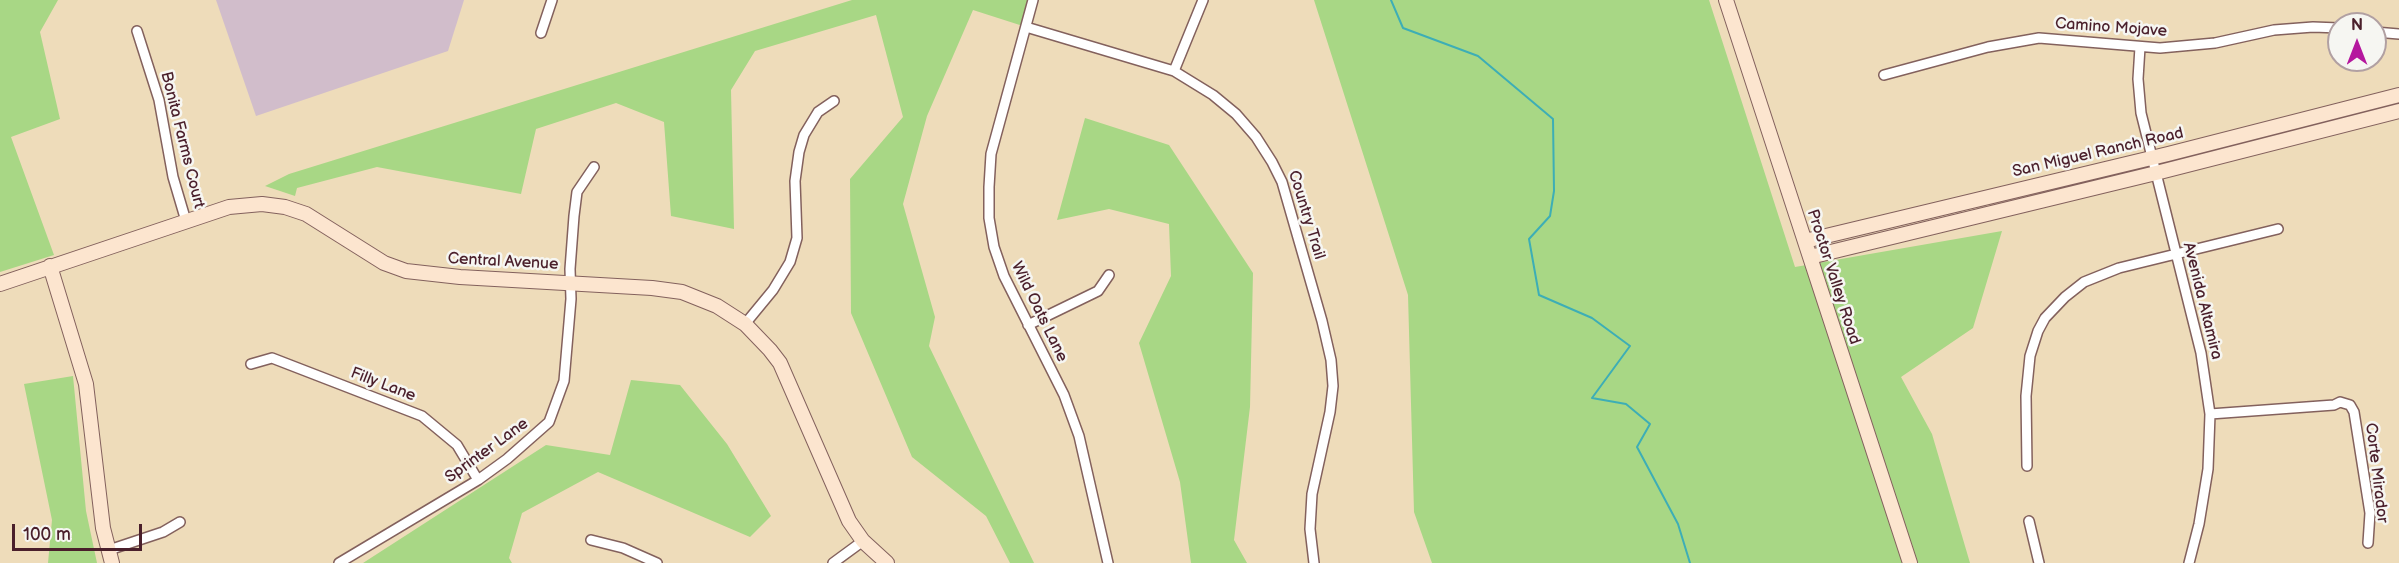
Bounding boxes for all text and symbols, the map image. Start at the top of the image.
north arrow [2327,12,2387,72]
street label: Camino Mojave [2054,15,2168,41]
text: N [2351,16,2363,35]
street label: Bonita Farms Court [156,70,208,210]
street label: San Miguel Ranch Road [2011,124,2185,182]
street label: Country Trail [1283,168,1329,262]
street label: Proctor Valley Road [1802,207,1864,347]
street label: Avenida Altamira [2178,240,2226,362]
street label: Central Avenue [447,250,559,274]
street label: Wild Oats Lane [1007,259,1071,365]
street label: Filly Lane [348,364,418,406]
street label: Sprinter Lane [442,414,532,488]
street label: Corte Mirador [2360,422,2392,524]
scale bar [15,512,146,550]
text: 100 m [23,524,71,545]

